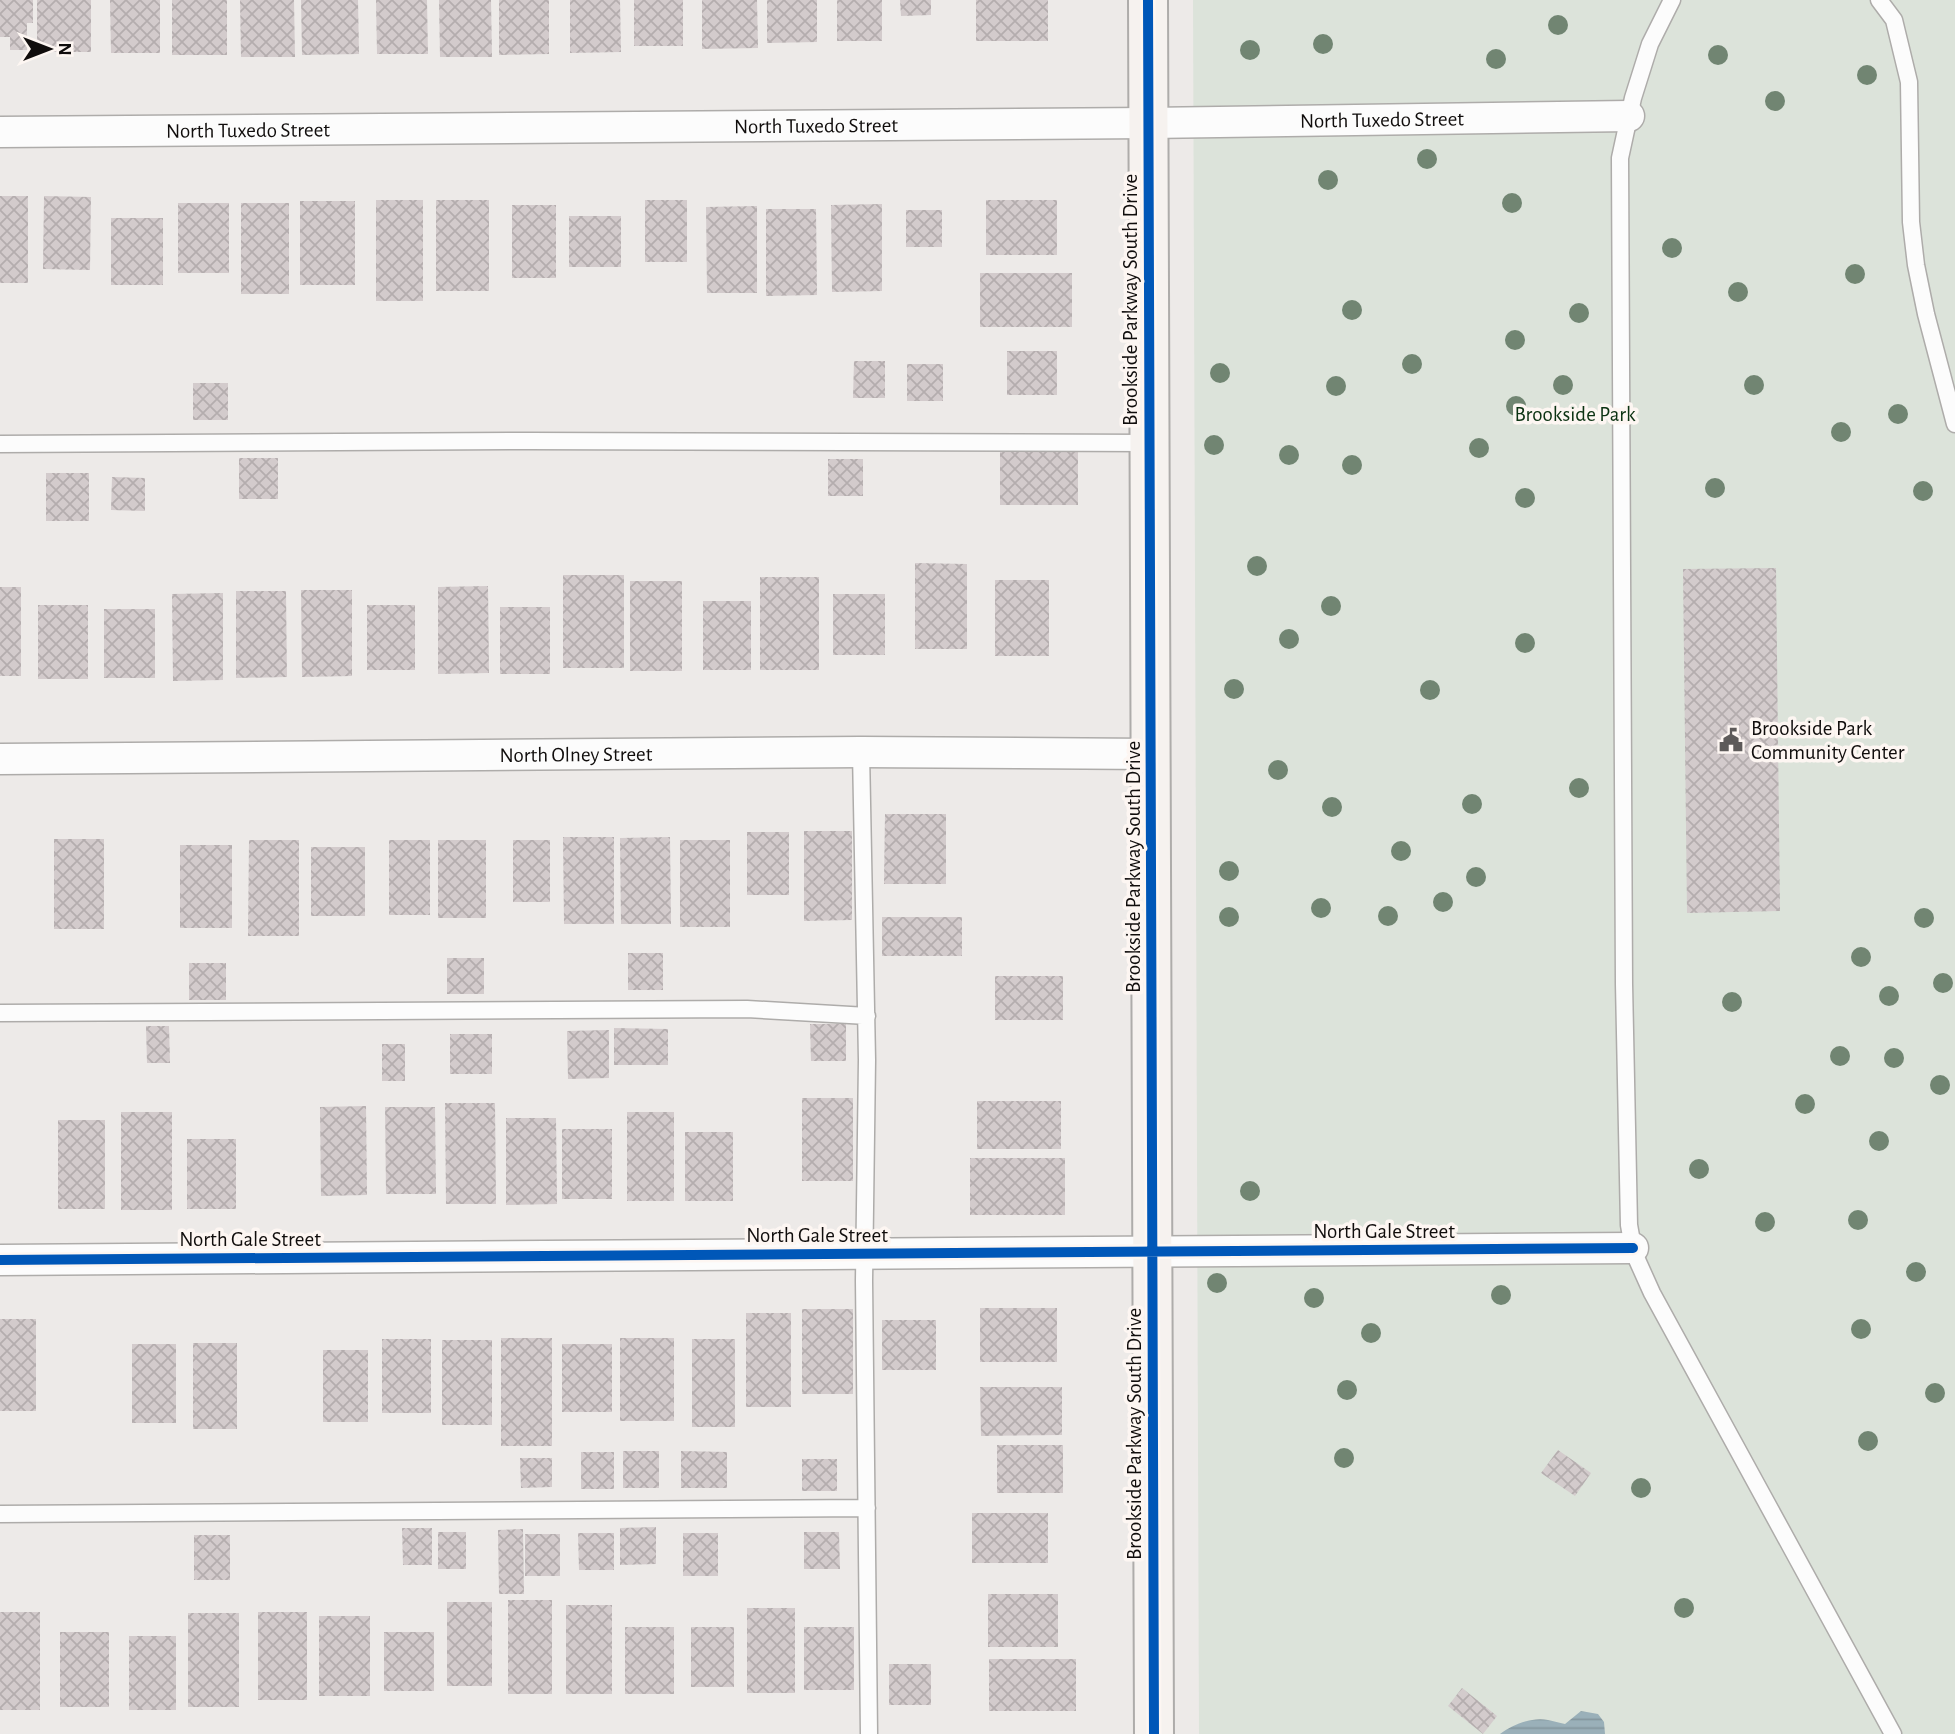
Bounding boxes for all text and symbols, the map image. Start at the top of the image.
north arrow [14,14,84,84]
text: N [55,42,74,56]
street label: North Tuxedo Street [1300,108,1464,132]
street label: North Tuxedo Street [734,115,898,137]
street label: North Tuxedo Street [166,119,330,142]
street label: Brookside Parkway South Drive [1120,174,1141,426]
park label: Brookside Park [1514,404,1636,425]
place label: Brookside Park Community Center [1751,718,1905,763]
public building icon: Brookside Park Community Center [1717,726,1745,754]
street label: Brookside Parkway South Drive [1123,741,1144,993]
street label: North Olney Street [499,744,653,766]
street label: North Gale Street [1313,1221,1455,1242]
street label: North Gale Street [746,1225,888,1246]
street label: North Gale Street [179,1229,321,1250]
street label: Brookside Parkway South Drive [1124,1308,1145,1560]

